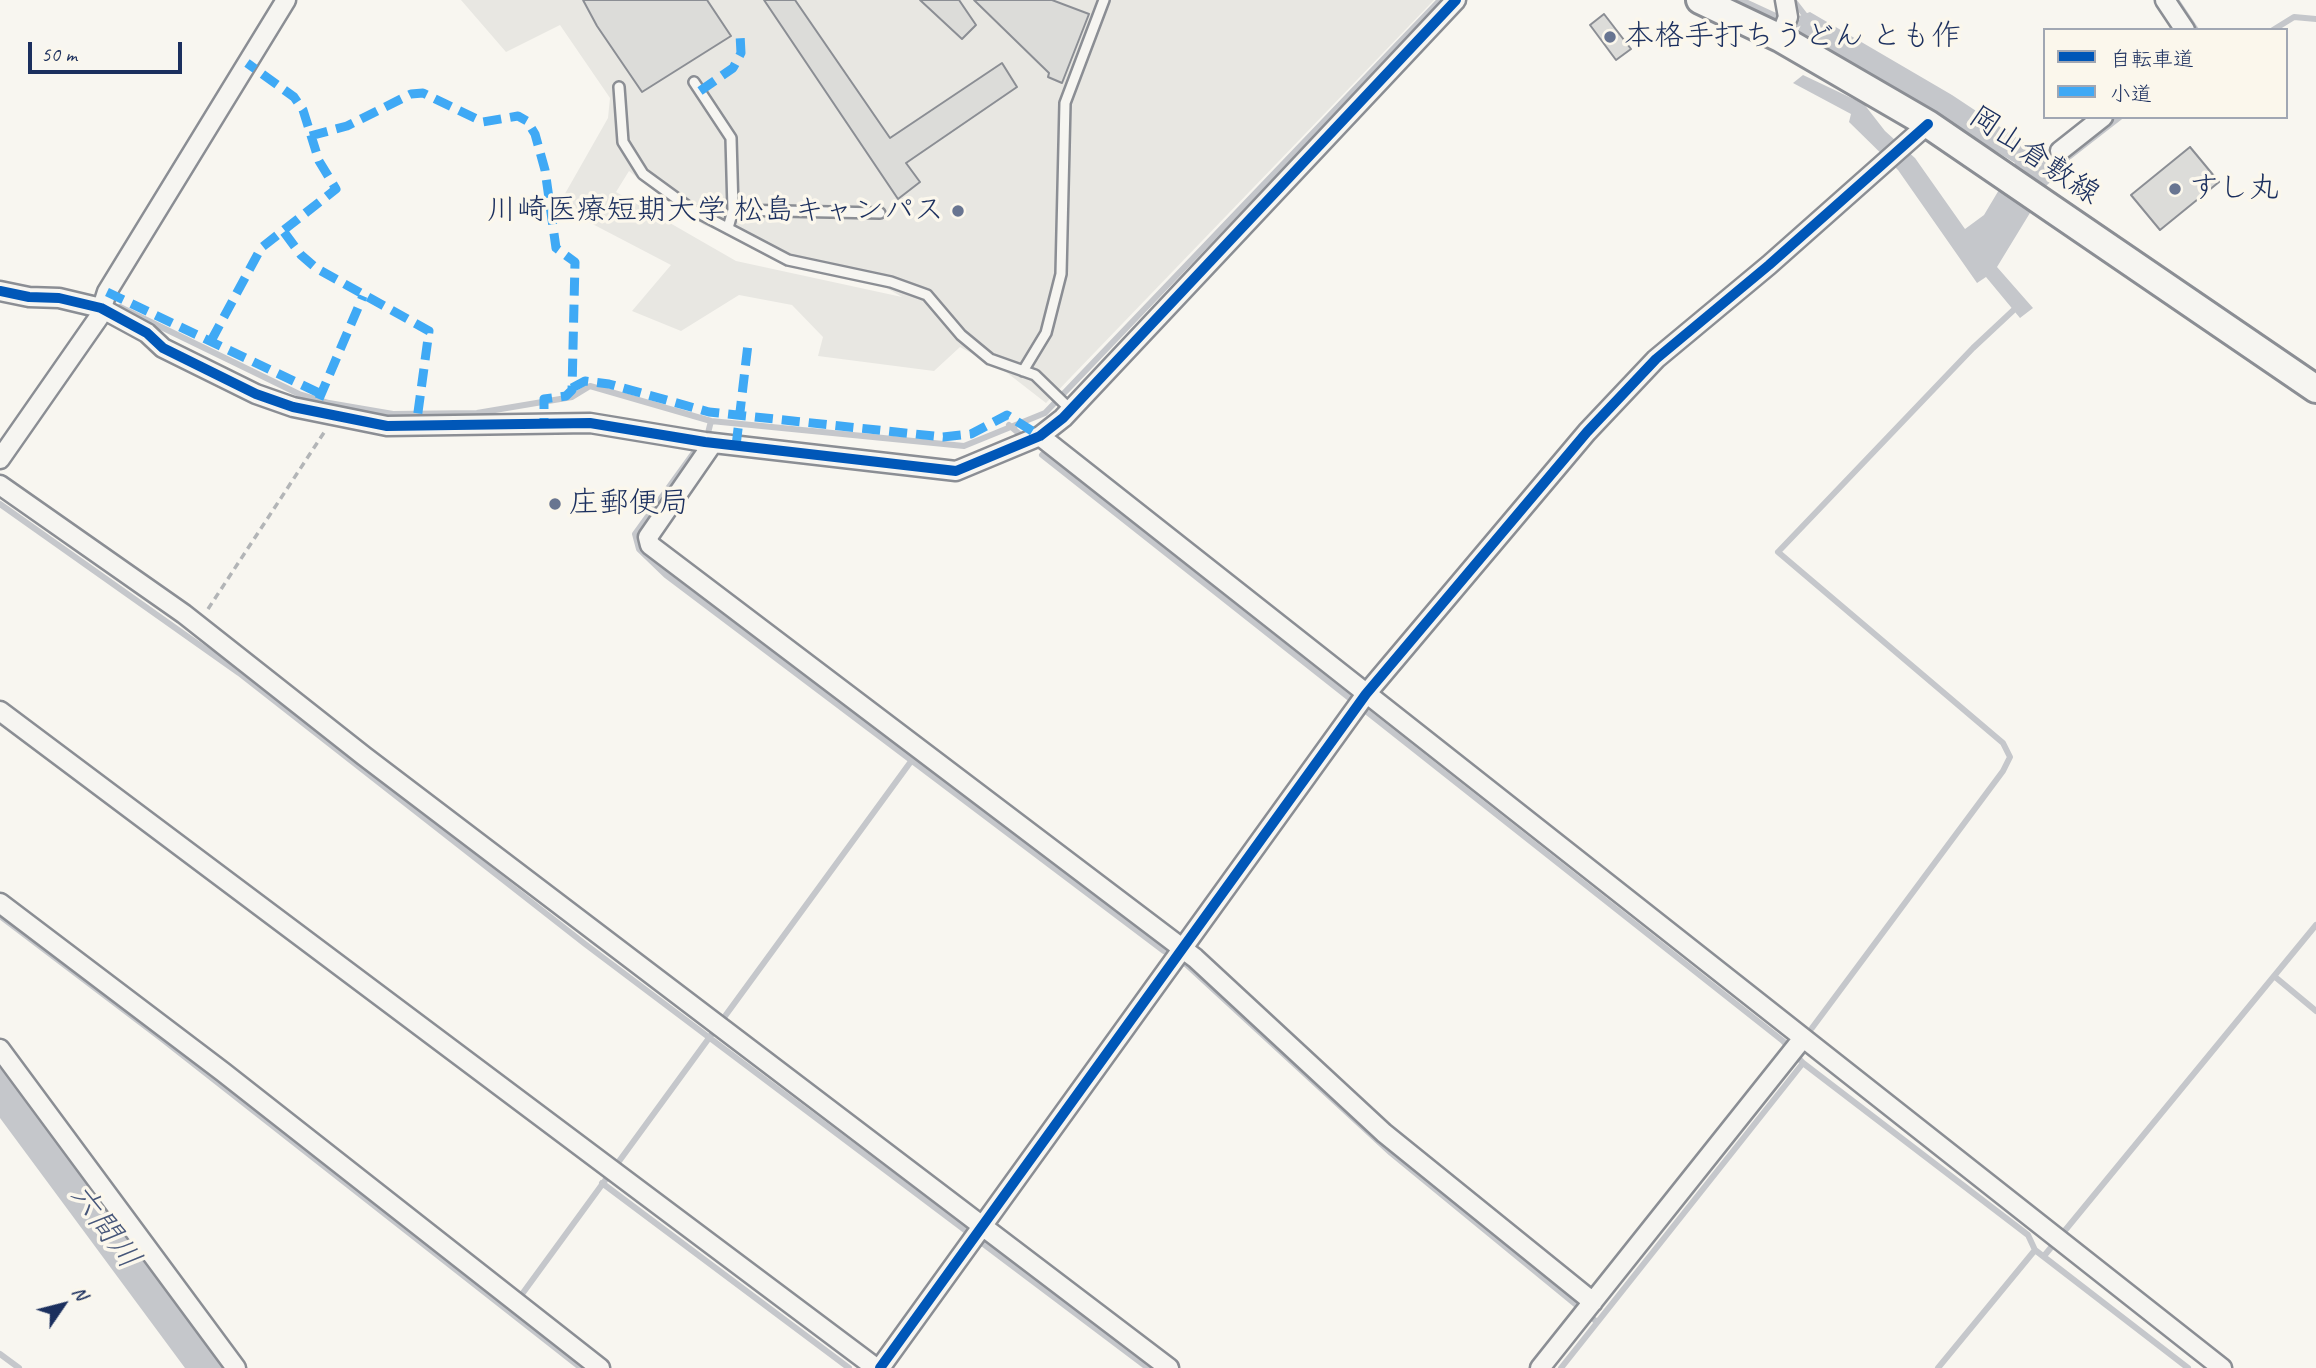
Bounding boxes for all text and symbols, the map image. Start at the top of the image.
place label: 本格手打ちうどん とも作 [1624,19,1961,55]
scale bar [32,28,186,72]
legend [2043,28,2288,119]
marker: 本格手打ちうどん とも作 [1602,29,1618,45]
text: 50 m [41,41,77,67]
text: 自転車道 [2110,46,2194,72]
text: 小道 [2110,81,2152,107]
street label: 岡山倉敷線 [1962,99,2106,213]
place label: すし丸 [2189,171,2279,207]
marker: すし丸 [2167,181,2183,197]
place label: 川崎医療短期大学 松島キャンパス [487,193,944,229]
marker: 川崎医療短期大学 松島キャンパス [950,203,966,219]
place label: 庄郵便局 [569,486,689,522]
marker: 庄郵便局 [547,496,563,512]
water label: 六間川 [60,1177,148,1277]
north arrow [28,1270,98,1340]
text: N [67,1281,93,1305]

